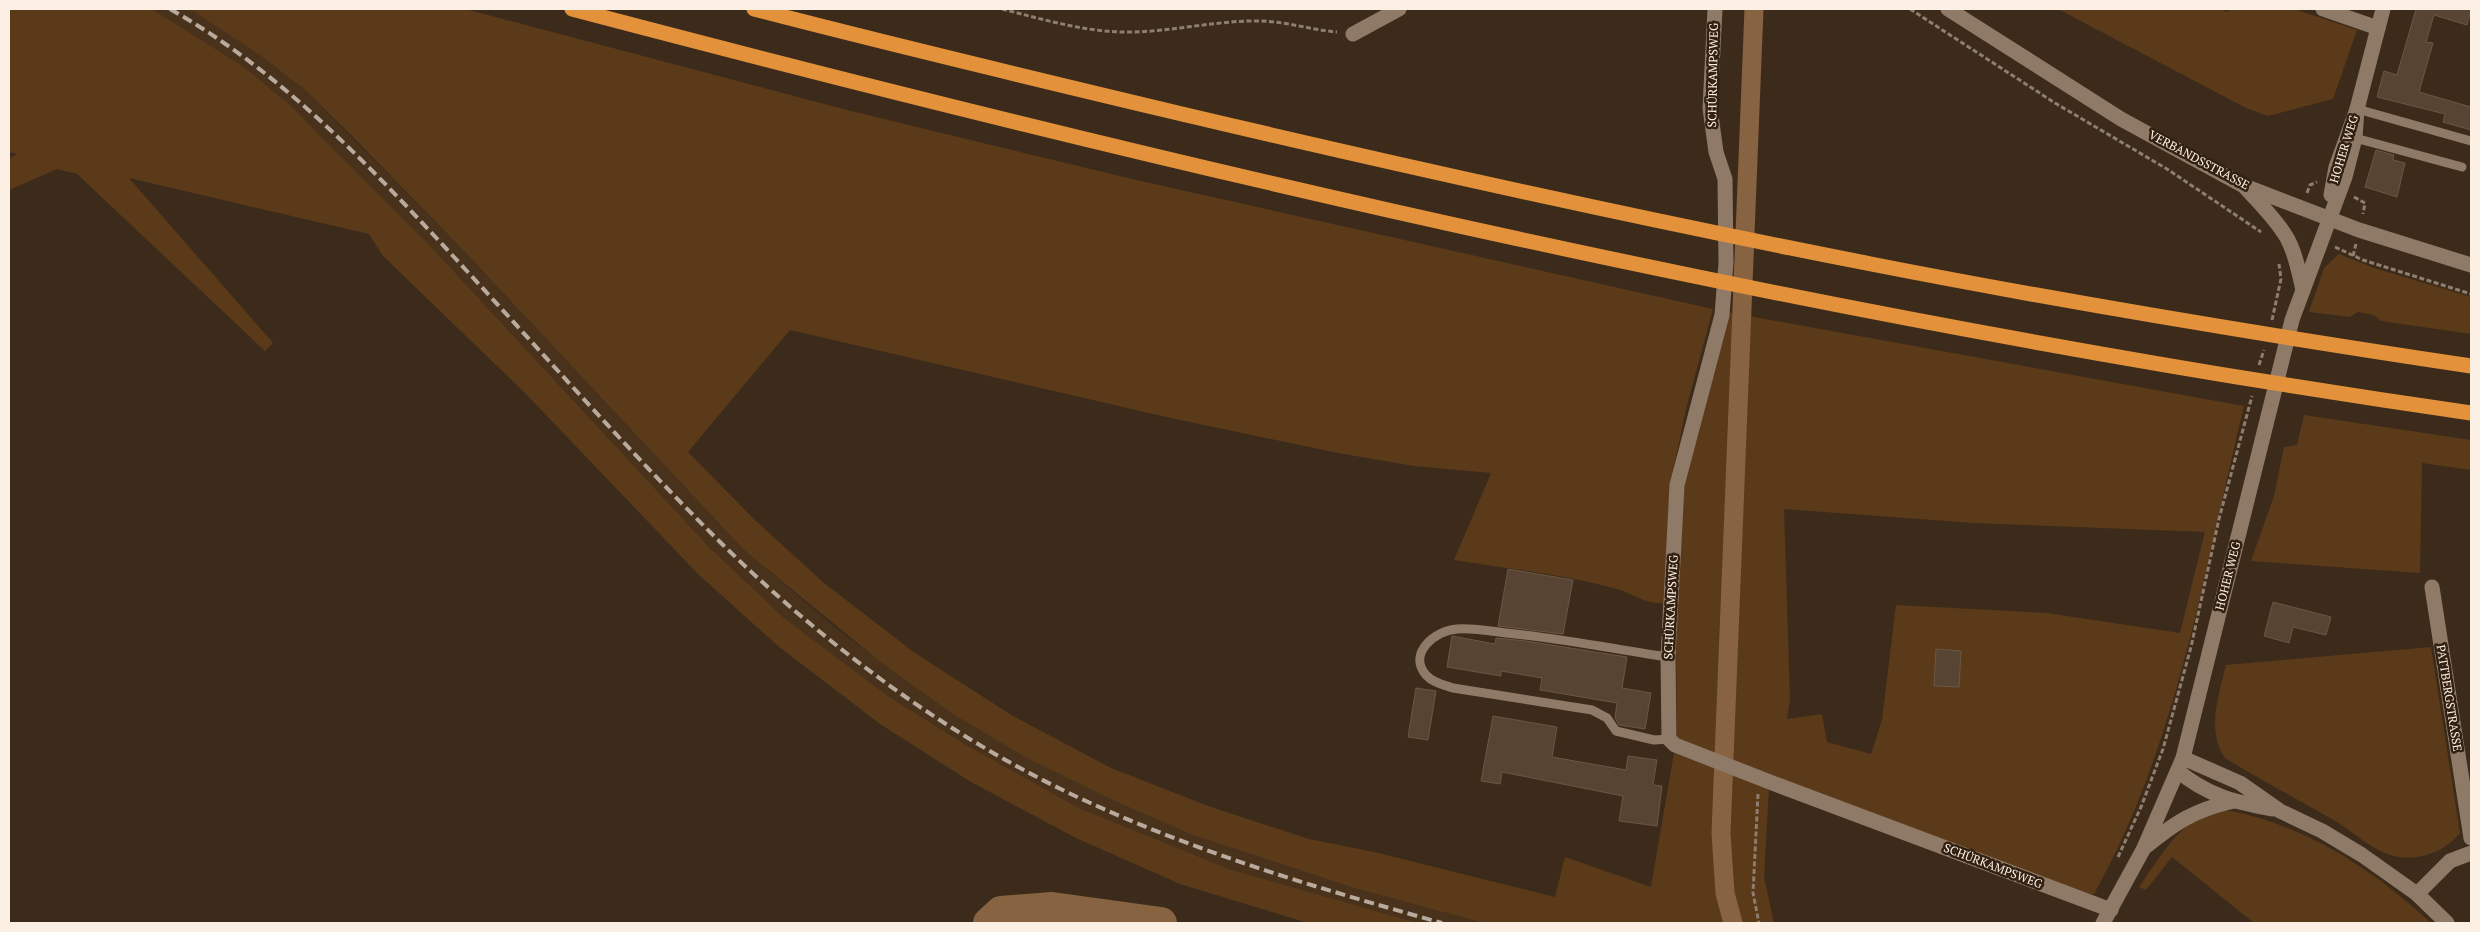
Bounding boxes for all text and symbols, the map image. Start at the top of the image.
street label: SCHÜRKAMPSWEG [1704,22,1721,127]
street label: HOHER WEG [2326,112,2361,185]
street label: VERBANDSSTRASSE [2146,127,2252,192]
street label: HOHER WEG [2212,539,2243,612]
street label: SCHÜRKAMPSWEG [1660,554,1681,660]
street label: PATTBERGSTRASSE [2434,644,2465,752]
street label: SCHÜRKAMPSWEG [1942,840,2045,892]

